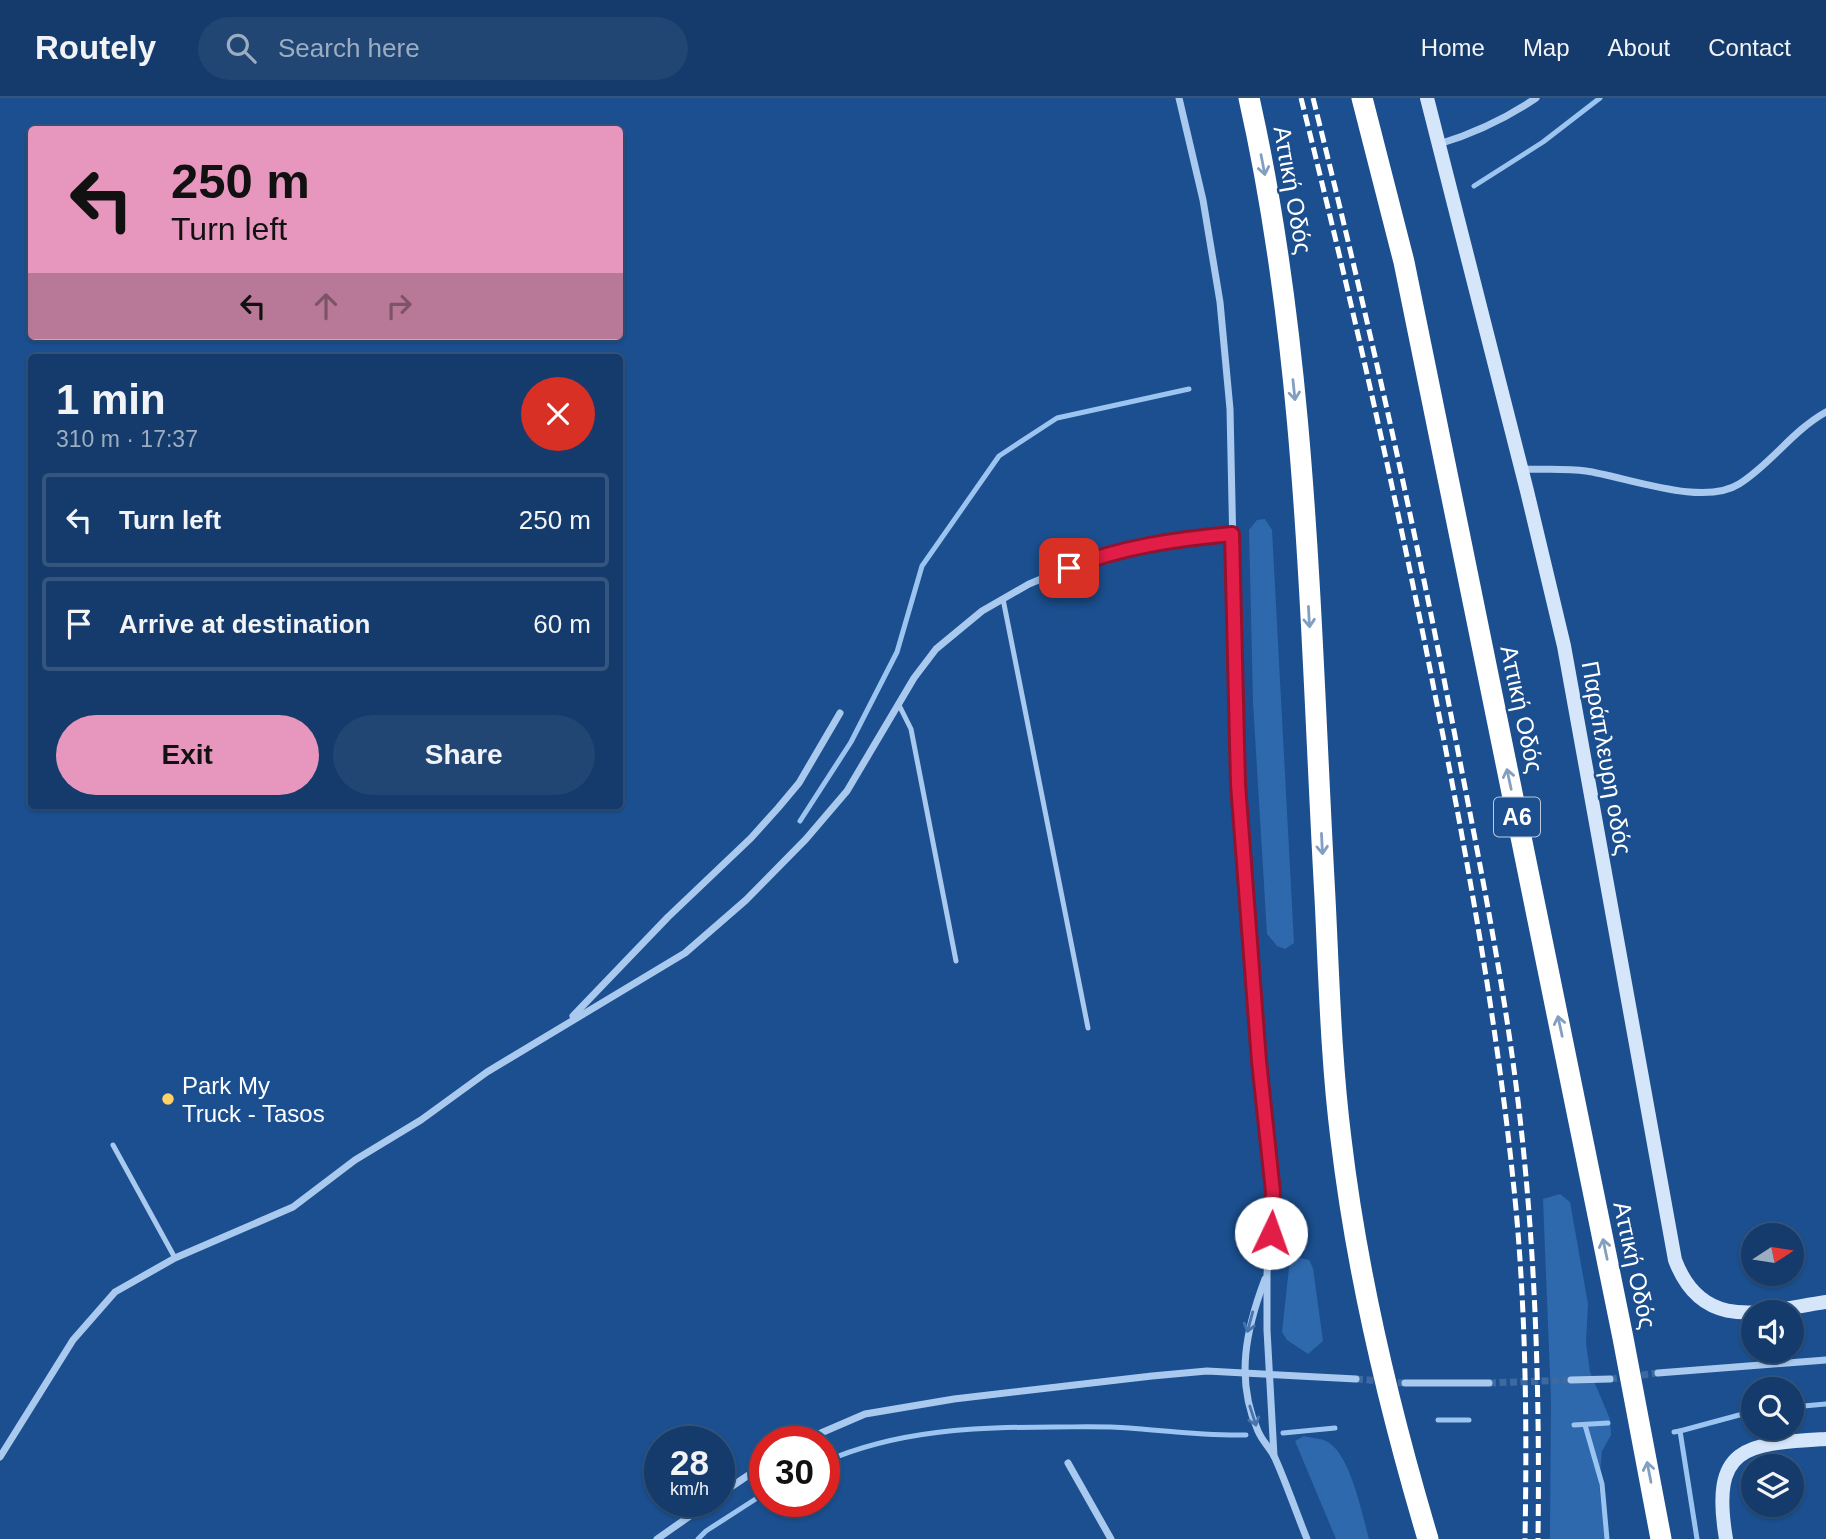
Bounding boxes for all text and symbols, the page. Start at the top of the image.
search box [198,17,688,80]
text: Routely [35,29,156,66]
icon: search [222,29,260,67]
text: Search here [278,33,420,63]
text: Home [1421,34,1485,61]
text: Map [1523,34,1570,61]
text: About [1608,34,1670,61]
text: Contact [1708,34,1791,61]
street label: Αττική Οδός [1268,124,1318,256]
one-way arrow [1257,153,1271,176]
icon: left [56,154,147,245]
text: 250 m [171,154,310,208]
text: Turn left [171,211,287,247]
icon: left [234,287,272,325]
icon: ahead [307,287,345,325]
icon: right [380,287,418,325]
text: 1 min [56,376,166,423]
button: close [521,377,595,451]
one-way arrow [1288,378,1301,401]
text: 310 m · 17:37 [56,426,198,452]
icon: left [60,501,98,539]
text: Turn left [119,505,221,535]
text: 250 m [519,505,591,535]
pin [1039,538,1099,598]
icon: arrive [1050,549,1088,587]
icon: arrive [60,605,98,643]
one-way arrow [1303,605,1316,628]
text: Arrive at destination [119,609,370,639]
text: 60 m [533,609,591,639]
street label: Αττική Οδός [1495,643,1549,775]
street label: Παράπλευρη οδός [1577,659,1637,857]
button: Exit [56,715,319,795]
button: Share [333,715,595,795]
one-way arrow [1502,768,1516,791]
road number: Α6 [1494,797,1540,836]
one-way arrow [1315,832,1328,855]
one-way arrow [1552,1015,1566,1038]
place label: Park My Truck - Tasos [182,1072,325,1127]
marker: Park My Truck - Tasos [160,1091,176,1107]
position arrow [1234,1196,1308,1270]
street label: Αττική Οδός [1608,1199,1662,1331]
north arrow [1741,1223,1804,1286]
map controls [1741,1223,1804,1517]
one-way arrow [1598,1238,1612,1261]
button: sound [1741,1300,1804,1363]
one-way arrow [1243,1310,1256,1333]
button: search [1741,1377,1804,1440]
one-way arrow [1247,1405,1260,1427]
speed limit sign: 30 [749,1426,840,1517]
text: 28 [670,1443,709,1482]
button: layers [1741,1454,1804,1517]
one-way arrow [1642,1461,1655,1484]
text: km/h [670,1479,709,1499]

